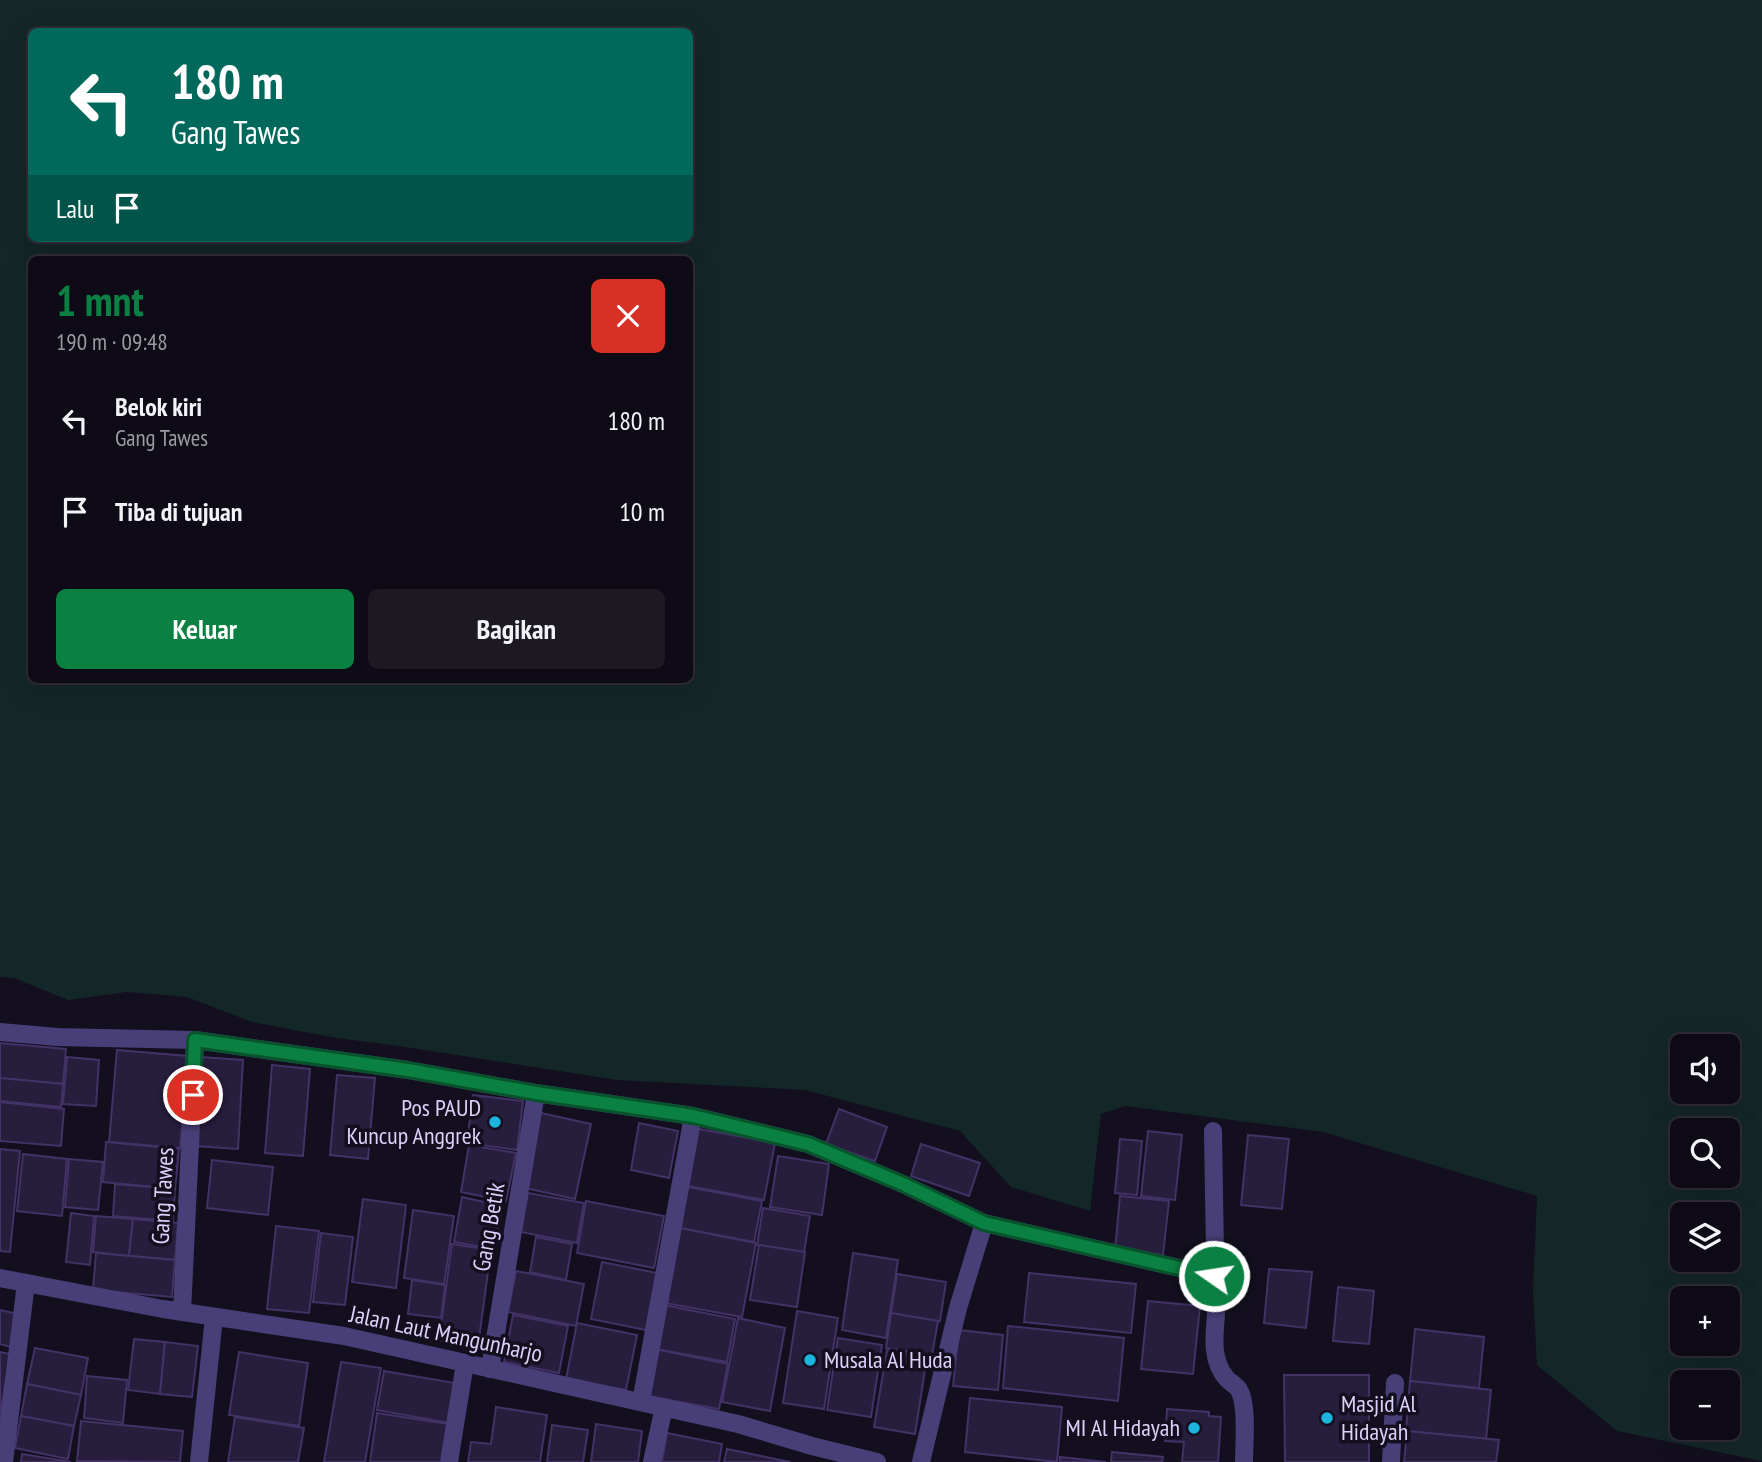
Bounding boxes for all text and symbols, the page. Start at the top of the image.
text: 180 m [171,49,284,113]
icon: left [56,56,147,147]
text: Gang Tawes [171,111,300,153]
icon: arrive [108,189,146,227]
text: Lalu [56,192,94,225]
text: 1 mnt [56,273,144,328]
button: close [591,279,665,353]
text: 190 m · 09:48 [56,327,168,356]
text: Belok kiri [115,390,202,423]
icon: left [56,402,94,440]
text: 180 m [607,404,665,437]
text: Gang Tawes [115,423,208,452]
icon: arrive [56,493,94,531]
text: Tiba di tujuan [115,495,243,528]
text: 10 m [619,495,665,528]
button: Keluar [56,589,354,669]
button: Bagikan [368,589,665,669]
map controls [1670,1034,1740,1440]
button: sound [1670,1034,1740,1104]
pin [163,1065,223,1125]
icon: arrive [174,1076,212,1114]
place label: Pos PAUD Kuncup Anggrek [346,1092,482,1151]
marker: Pos PAUD Kuncup Anggrek [487,1114,503,1130]
button: search [1670,1118,1740,1188]
street label: Gang Tawes [144,1147,181,1245]
street label: Gang Betik [465,1179,512,1274]
button: layers [1670,1202,1740,1272]
position arrow [1177,1239,1251,1313]
button: + [1670,1286,1740,1356]
street label: Jalan Laut Mangunharjo [346,1298,545,1369]
place label: Musala Al Huda [824,1344,952,1375]
marker: Musala Al Huda [802,1352,818,1368]
button: − [1670,1370,1740,1440]
place label: Masjid Al Hidayah [1341,1388,1417,1447]
marker: Masjid Al Hidayah [1319,1410,1335,1426]
place label: MI Al Hidayah [1065,1412,1180,1443]
marker: MI Al Hidayah [1186,1420,1202,1436]

